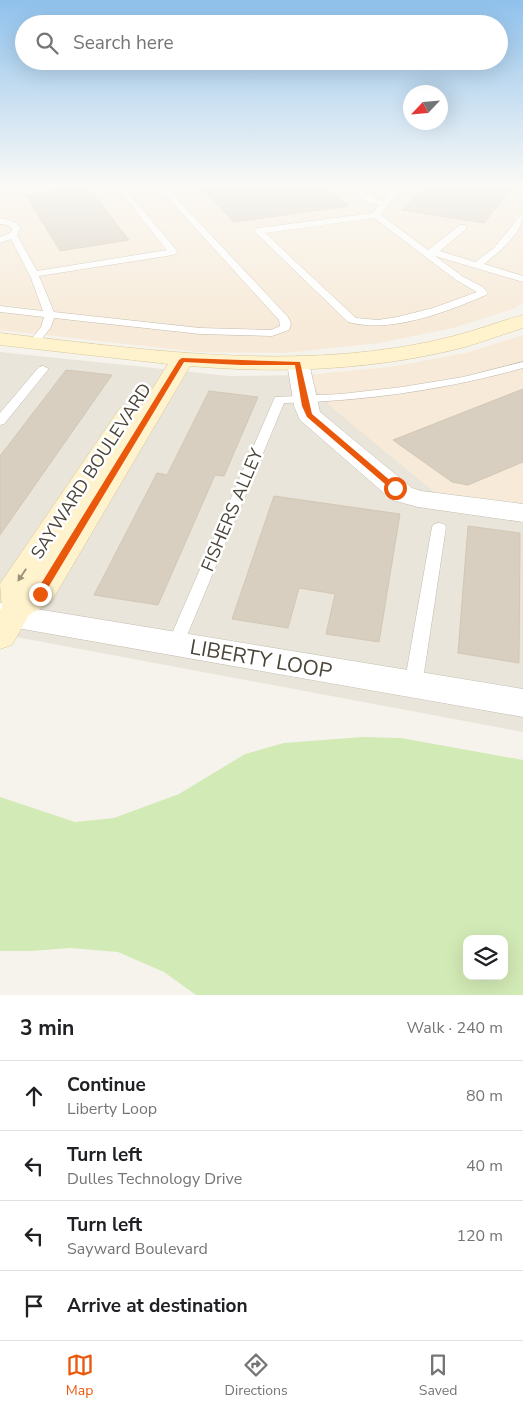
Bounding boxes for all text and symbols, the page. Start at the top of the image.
search box [15,15,508,70]
icon: search [33,29,61,57]
text: Search here [73,30,174,56]
north arrow [403,85,448,130]
street label: SAYWARD BOULEVARD [25,379,157,563]
street label: FISHERS ALLEY [195,445,269,575]
route start [384,477,407,500]
one-way arrow [17,569,27,582]
route end [29,583,52,606]
street label: LIBERTY LOOP [188,633,334,685]
map controls [463,935,508,980]
button: layers [463,935,508,980]
text: 3 min [20,1014,74,1042]
text: Walk · 240 m [407,1017,503,1039]
text: Continue [67,1072,146,1098]
icon: ahead [20,1082,48,1110]
text: 80 m [466,1085,503,1107]
text: Liberty Loop [67,1098,157,1120]
text: Turn left [67,1142,142,1168]
icon: left [20,1152,48,1180]
text: 40 m [466,1155,503,1177]
text: Dulles Technology Drive [67,1168,242,1190]
text: Turn left [67,1212,142,1238]
icon: left [20,1222,48,1250]
text: 120 m [456,1225,503,1247]
text: Sayward Boulevard [67,1238,208,1260]
icon: arrive [20,1292,48,1320]
text: Arrive at destination [67,1293,248,1319]
tab: Map [66,1351,94,1400]
tab: Directions [225,1351,288,1400]
tab: Saved [419,1351,457,1400]

